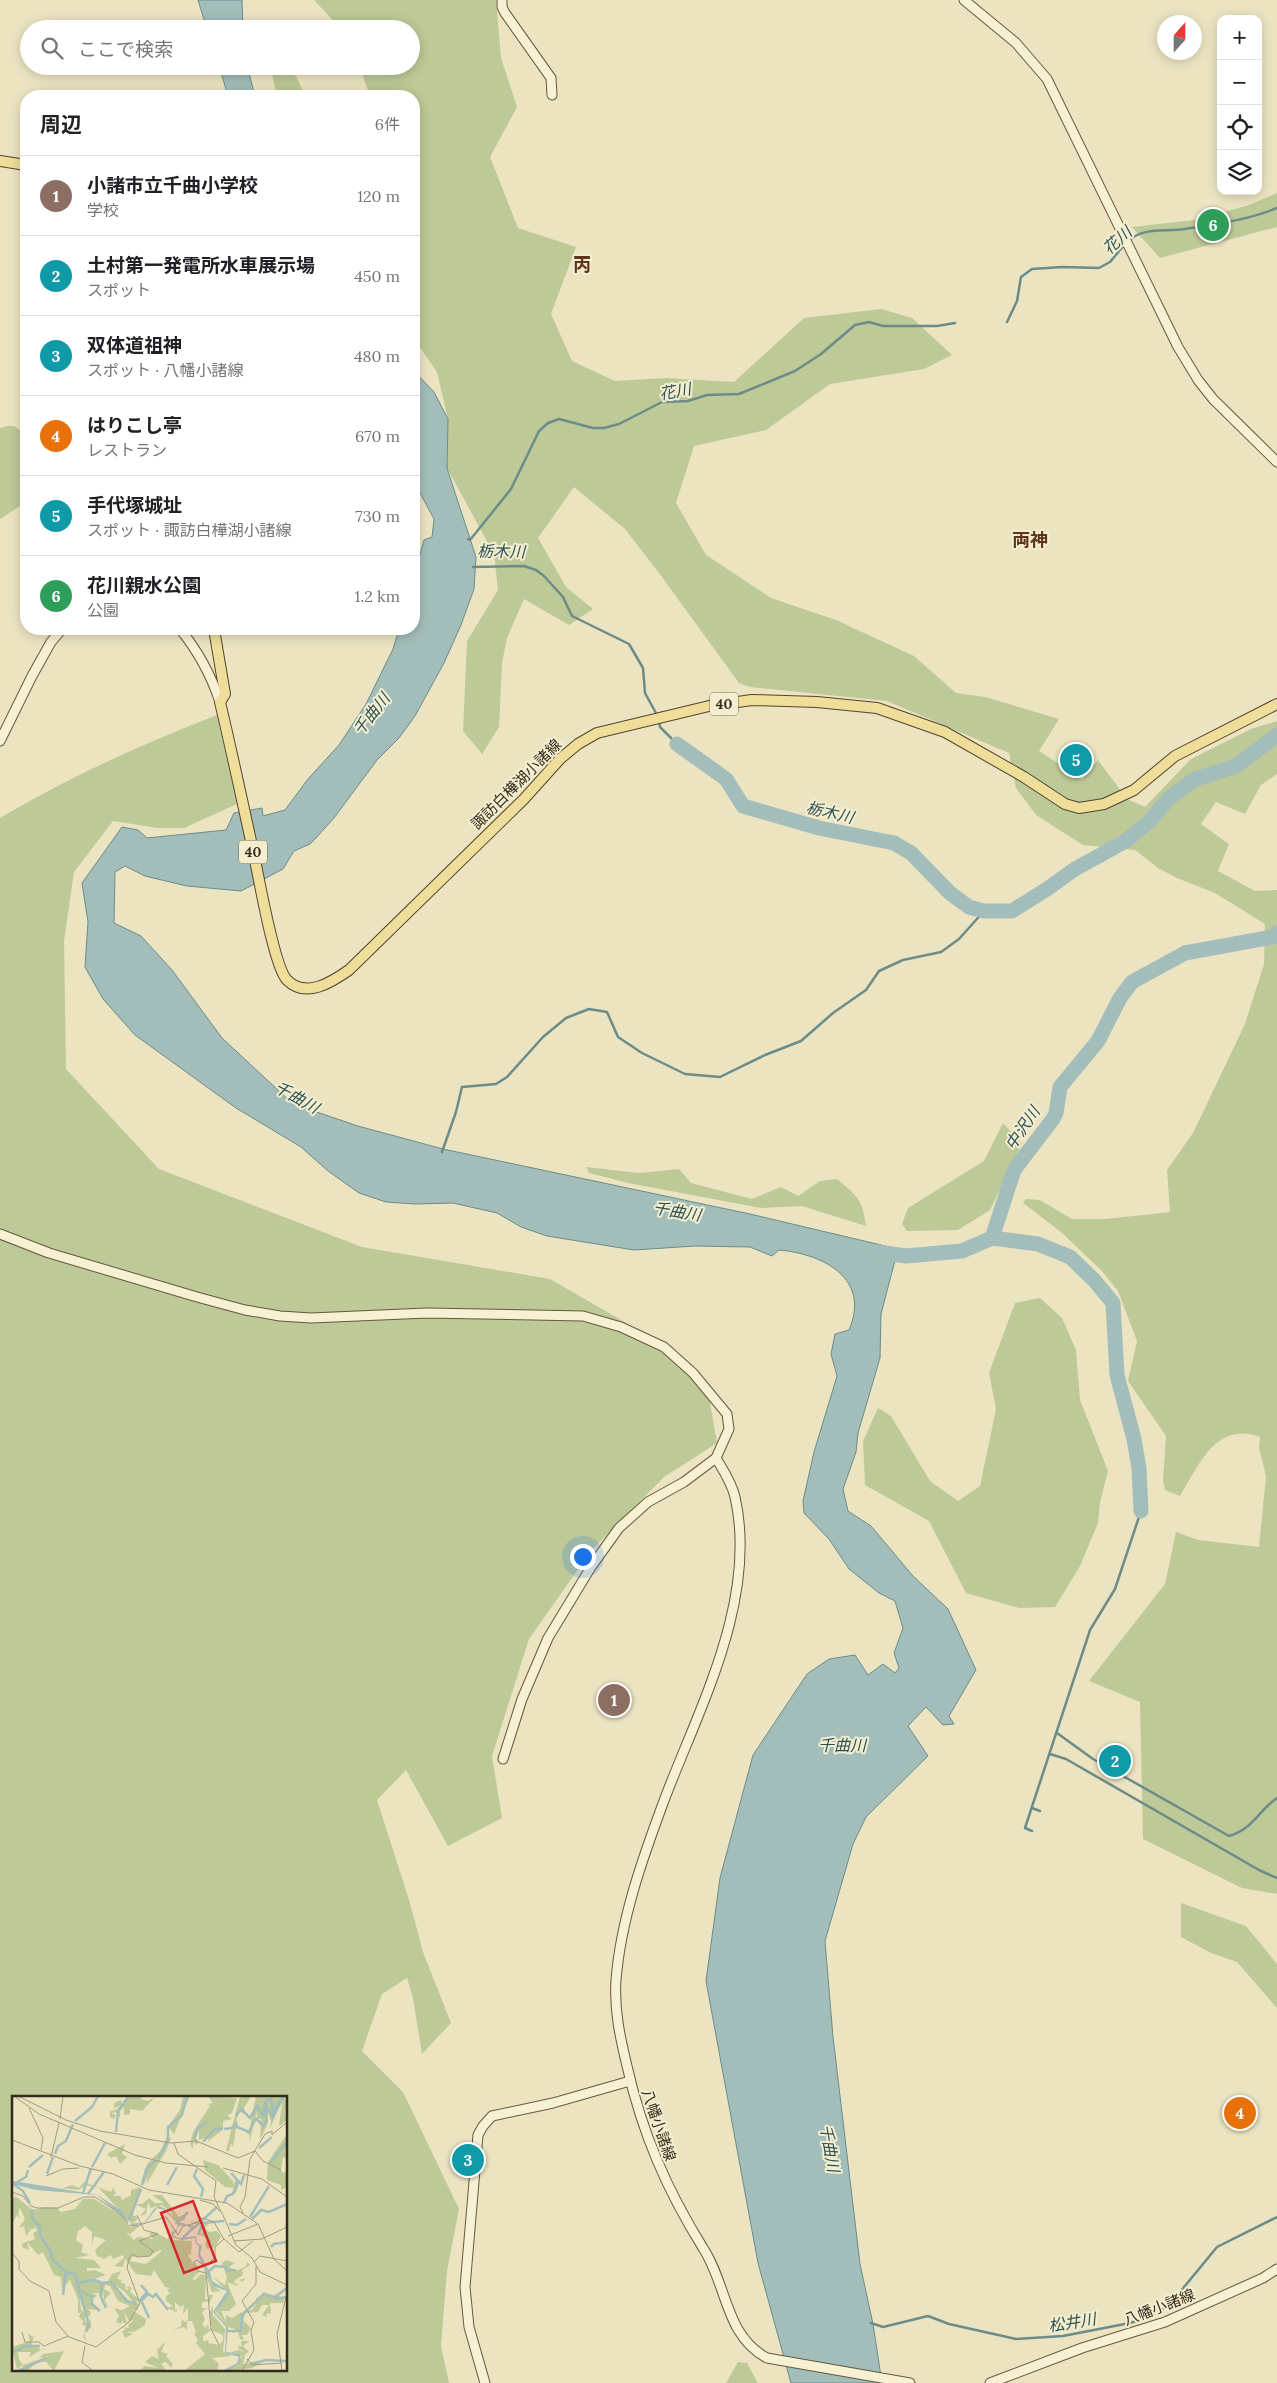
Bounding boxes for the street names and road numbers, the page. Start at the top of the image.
road number: 40 [710,692,738,716]
street label: 諏訪白樺湖小諸線 [467,735,565,833]
road number: 40 [239,840,267,864]
street label: 八幡小諸線 [638,2086,680,2164]
street label: 八幡小諸線 [1121,2285,1197,2329]

